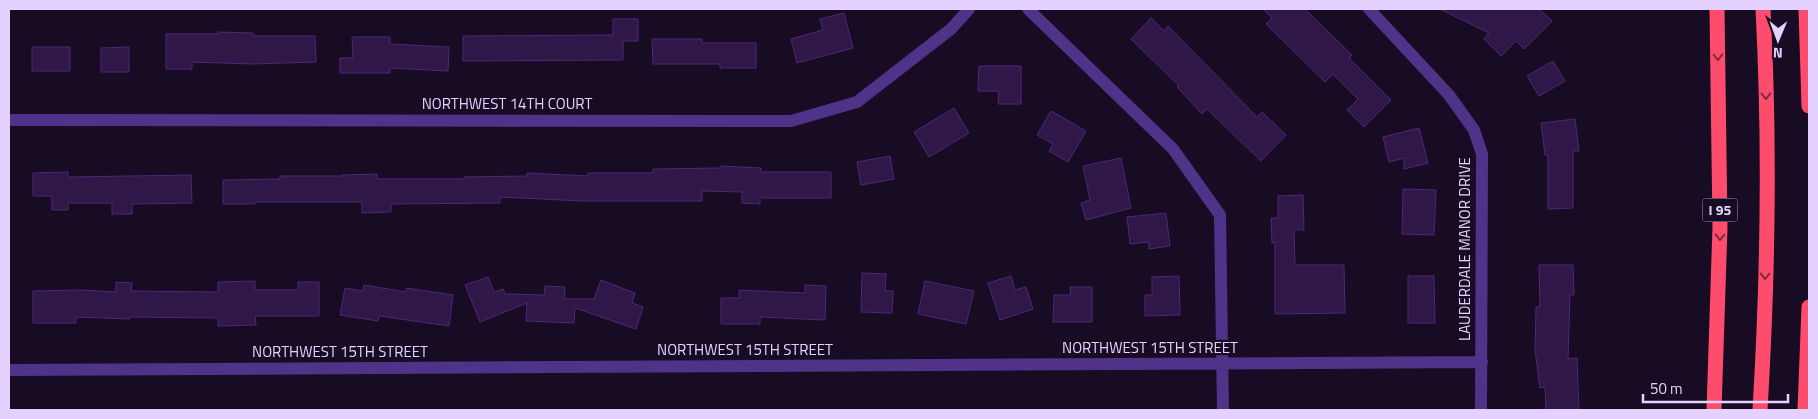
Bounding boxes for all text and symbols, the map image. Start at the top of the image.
north arrow [1753,15,1803,65]
text: N [1773,43,1783,64]
one-way arrow [1713,54,1723,62]
street label: NORTHWEST 14TH COURT [422,92,592,115]
one-way arrow [1761,93,1771,101]
street label: LAUDERDALE MANOR DRIVE [1453,157,1476,341]
road number: I 95 [1702,198,1738,222]
one-way arrow [1714,234,1725,242]
one-way arrow [1760,273,1770,281]
street label: NORTHWEST 15TH STREET [1062,336,1238,359]
street label: NORTHWEST 15TH STREET [657,338,833,361]
street label: NORTHWEST 15TH STREET [252,340,428,363]
scale bar [1643,372,1788,404]
text: 50 m [1650,377,1683,400]

